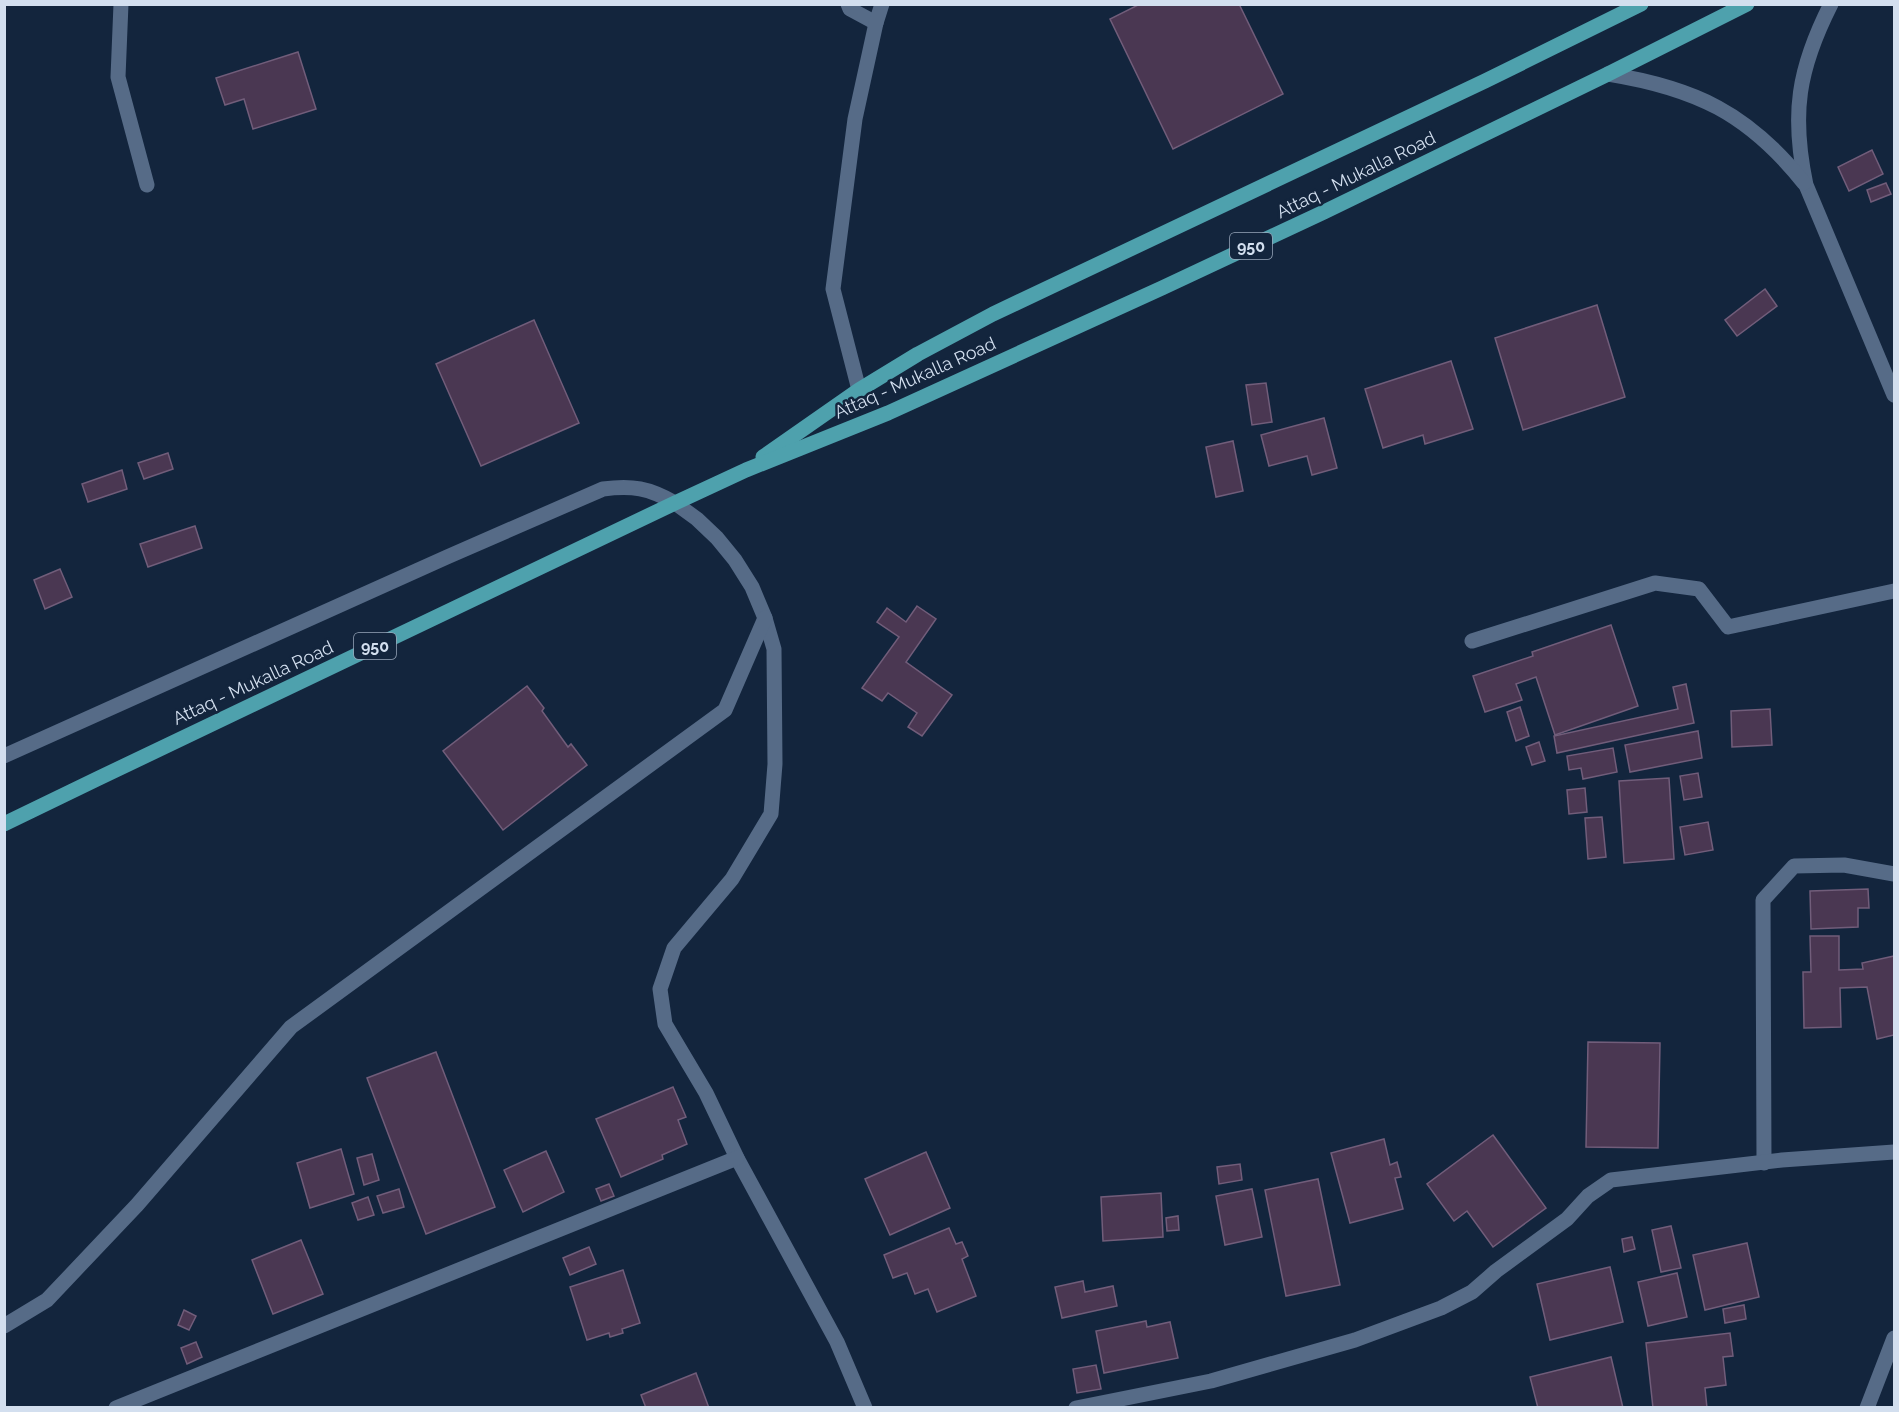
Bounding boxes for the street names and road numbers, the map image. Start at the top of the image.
street label: Attaq - Mukalla Road [1273,127,1439,222]
road number: 950 [1230,233,1272,259]
street label: Attaq - Mukalla Road [831,332,999,423]
road number: 950 [354,633,396,659]
street label: Attaq - Mukalla Road [169,636,336,729]

